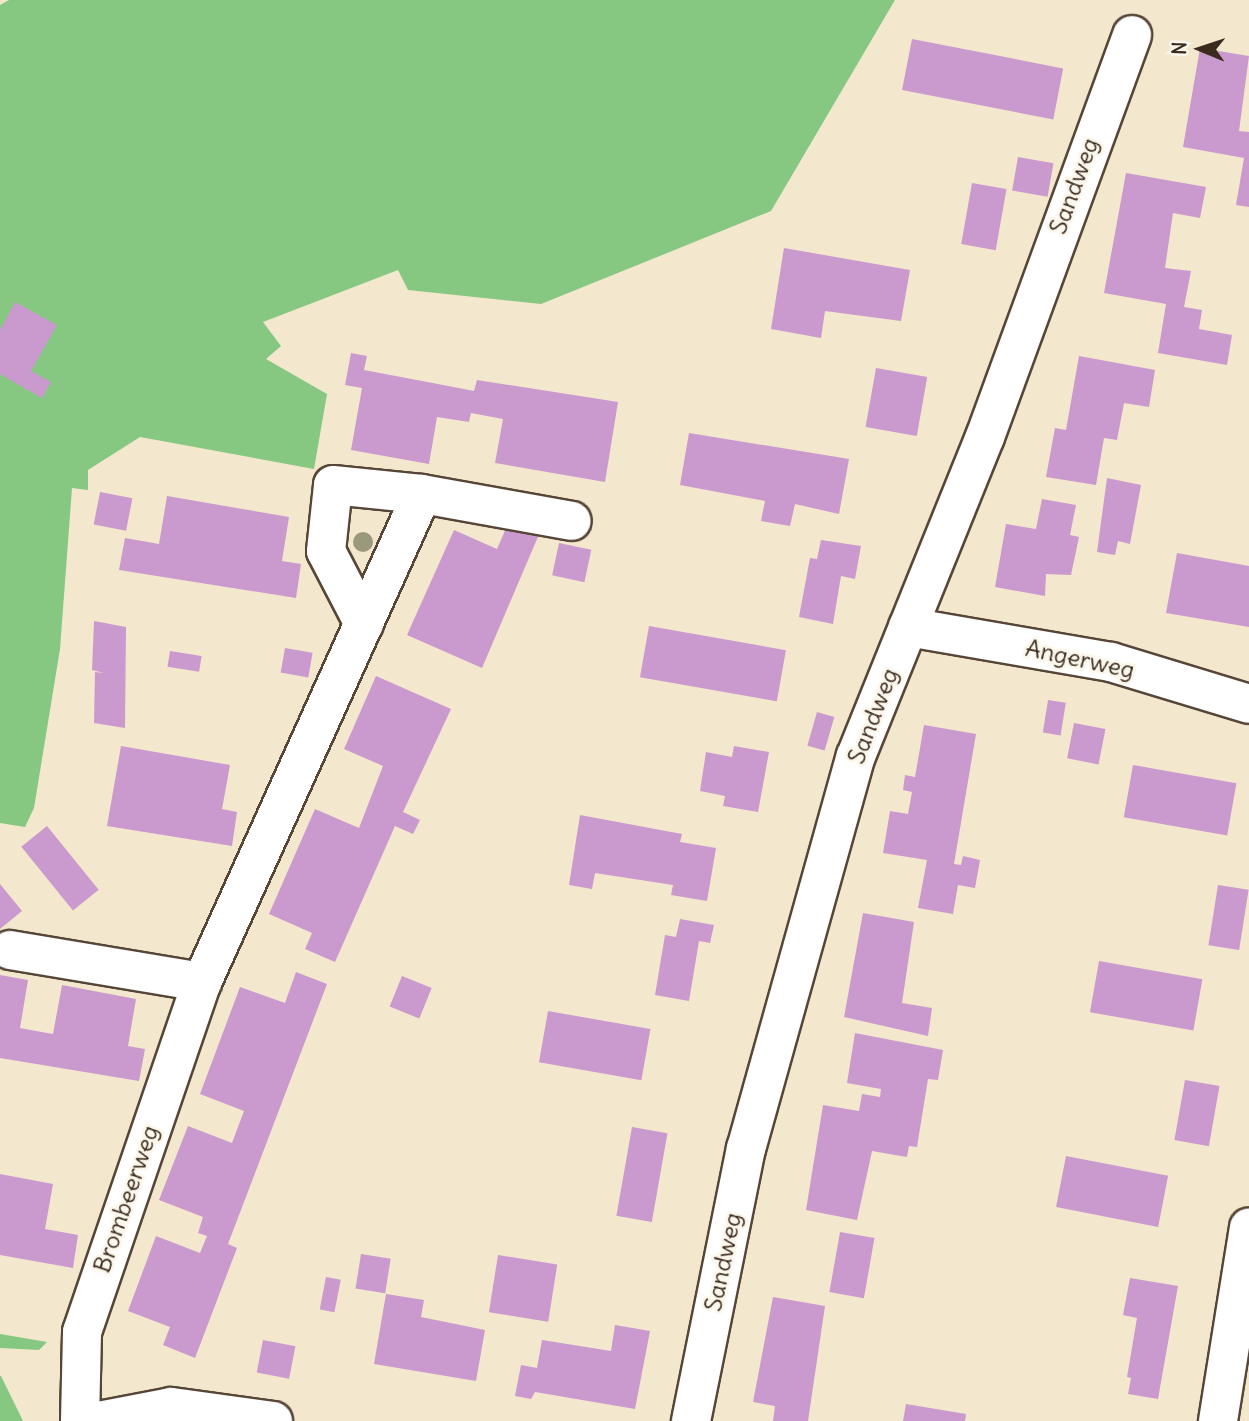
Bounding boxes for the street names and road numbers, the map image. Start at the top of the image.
street label: Sandweg [1043,134,1105,238]
street label: Angerweg [1023,633,1137,685]
street label: Sandweg [842,664,904,768]
street label: Brombeerweg [87,1122,165,1276]
street label: Sandweg [698,1210,748,1314]

